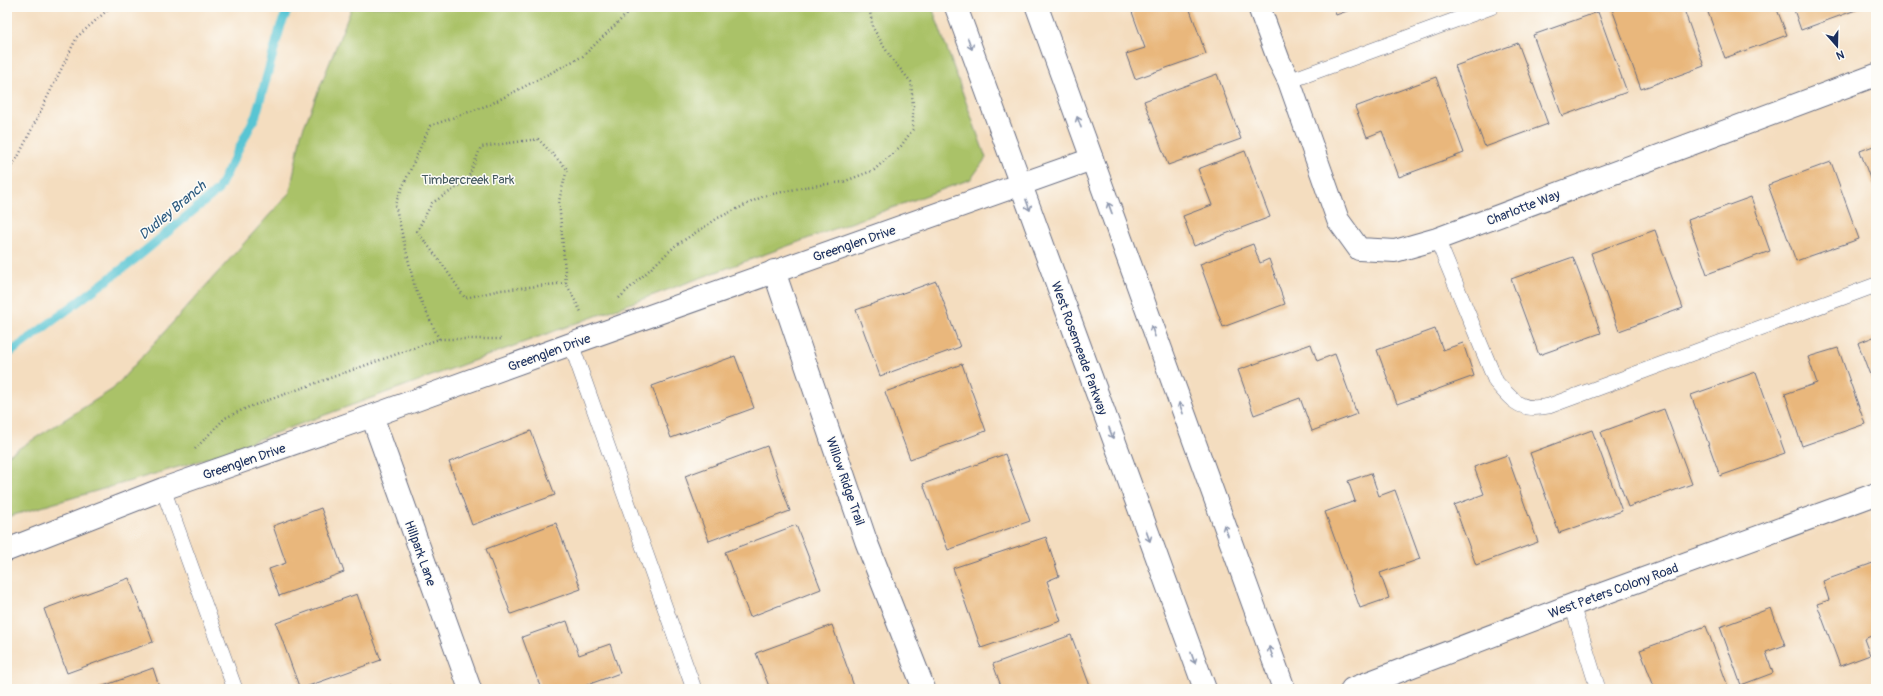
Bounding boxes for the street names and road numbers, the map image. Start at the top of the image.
street label: Charlotte Way [1484,186,1563,229]
street label: Greenglen Drive [811,222,898,266]
street label: West Rosemeade Parkway [1047,279,1111,418]
street label: Greenglen Drive [506,330,593,375]
street label: Willow Ridge Trail [822,435,868,528]
street label: Greenglen Drive [201,440,288,484]
street label: Hillpark Lane [401,518,440,589]
street label: West Peters Colony Road [1546,560,1681,622]

